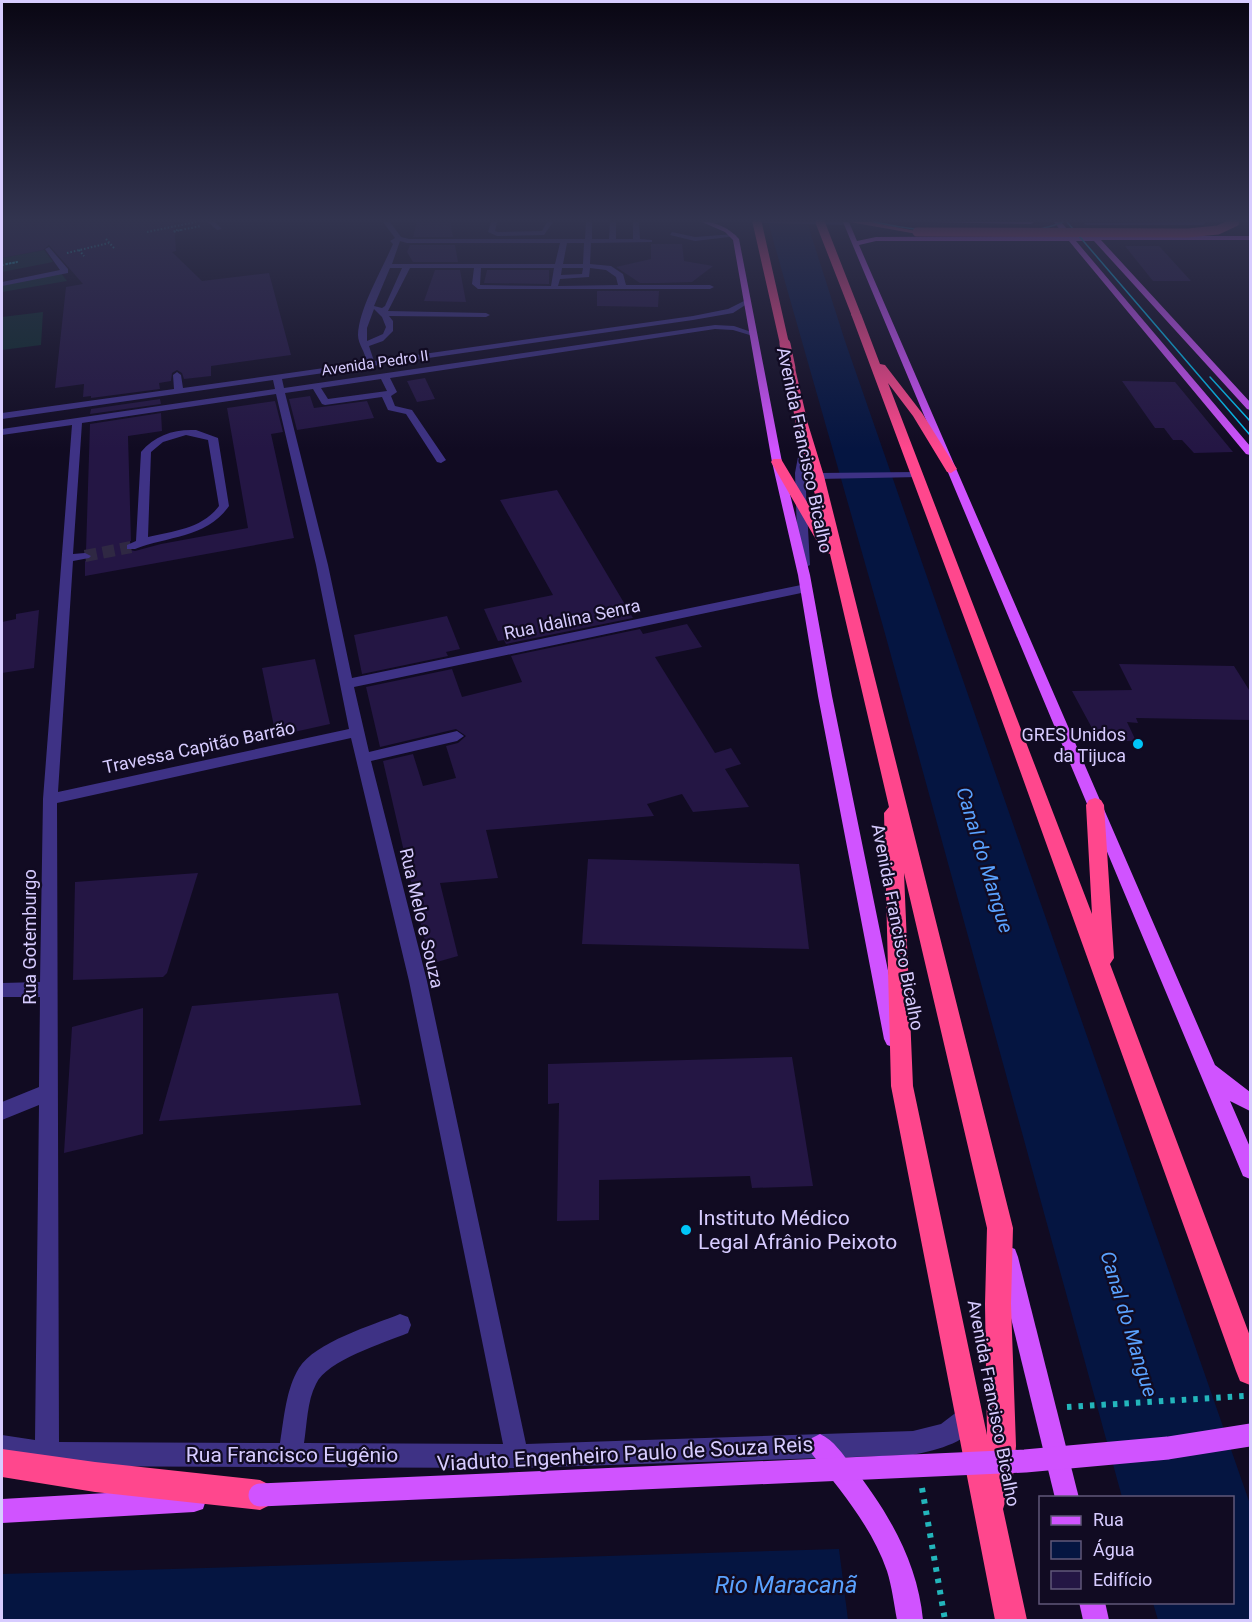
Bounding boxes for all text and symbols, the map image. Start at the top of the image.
street label: Avenida Francisco Bicalho [773,345,837,555]
street label: Avenida Pedro II [320,347,430,379]
street label: Rua Idalina Senra [502,594,642,644]
street label: Travessa Capitão Barrão [101,716,297,778]
place label: GRES Unidos da Tijuca [1022,724,1126,766]
marker: GRES Unidos da Tijuca [1131,737,1145,751]
water label: Canal do Mangue [951,784,1019,936]
street label: Avenida Francisco Bicalho [868,822,928,1032]
street label: Rua Melo e Souza [396,846,448,990]
street label: Rua Gotemburgo [19,869,40,1005]
place label: Instituto Médico Legal Afrânio Peixoto [698,1206,897,1254]
marker: Instituto Médico Legal Afrânio Peixoto [679,1223,693,1237]
water label: Canal do Mangue [1095,1248,1163,1400]
street label: Avenida Francisco Bicalho [964,1298,1024,1508]
street label: Viaduto Engenheiro Paulo de Souza Reis [436,1432,814,1476]
street label: Rua Francisco Eugênio [186,1443,398,1467]
legend [1039,1496,1234,1604]
text: Rua [1093,1509,1124,1530]
text: Água [1093,1539,1135,1560]
text: Edifício [1093,1569,1152,1590]
water label: Rio Maracanã [715,1571,858,1599]

